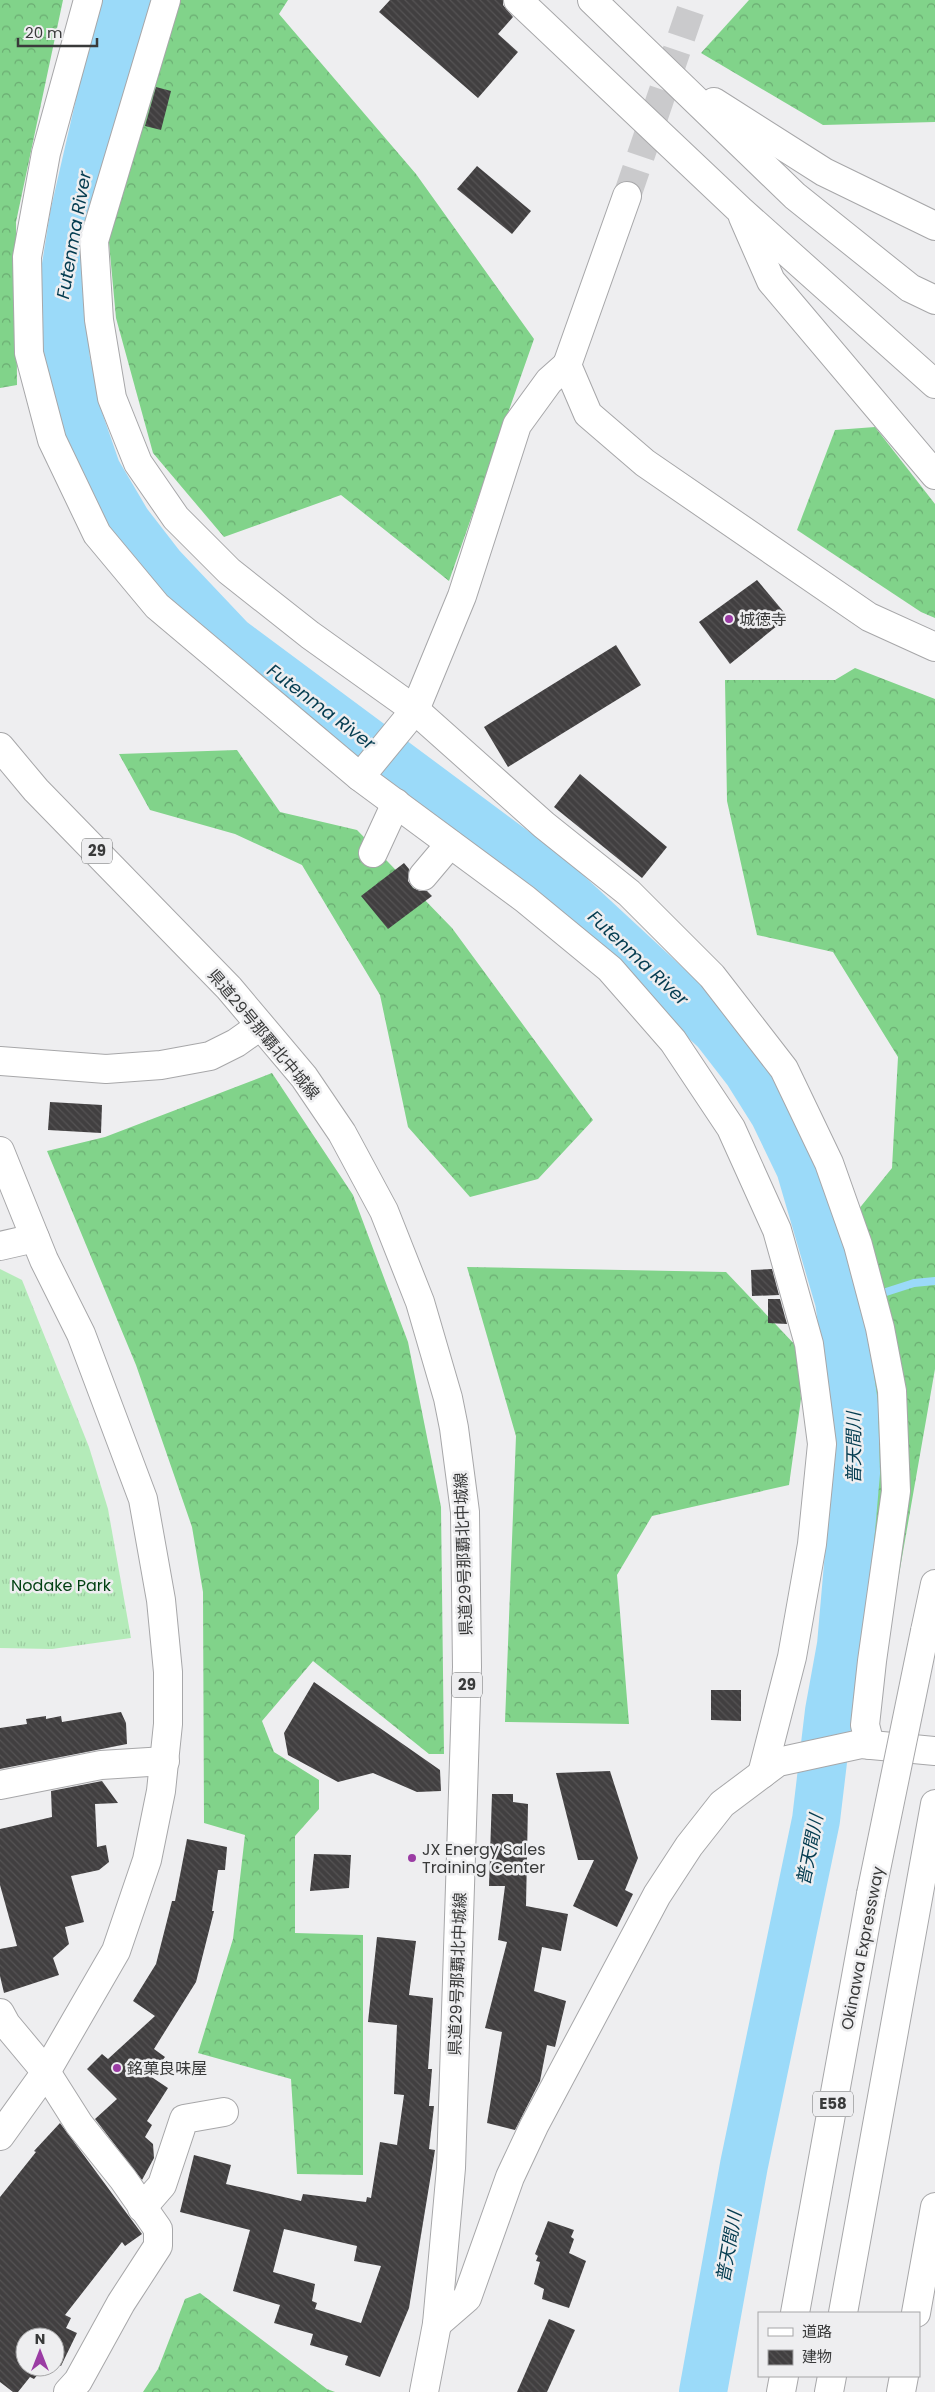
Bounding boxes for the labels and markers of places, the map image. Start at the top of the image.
place label: 城徳寺 [739,608,787,631]
marker: 城徳寺 [723,613,735,625]
place label: JX Energy Sales Training Center [422,1838,546,1879]
marker: JX Energy Sales Training Center [406,1852,418,1864]
place label: 銘菓良味屋 [127,2057,207,2080]
marker: 銘菓良味屋 [111,2062,123,2074]

